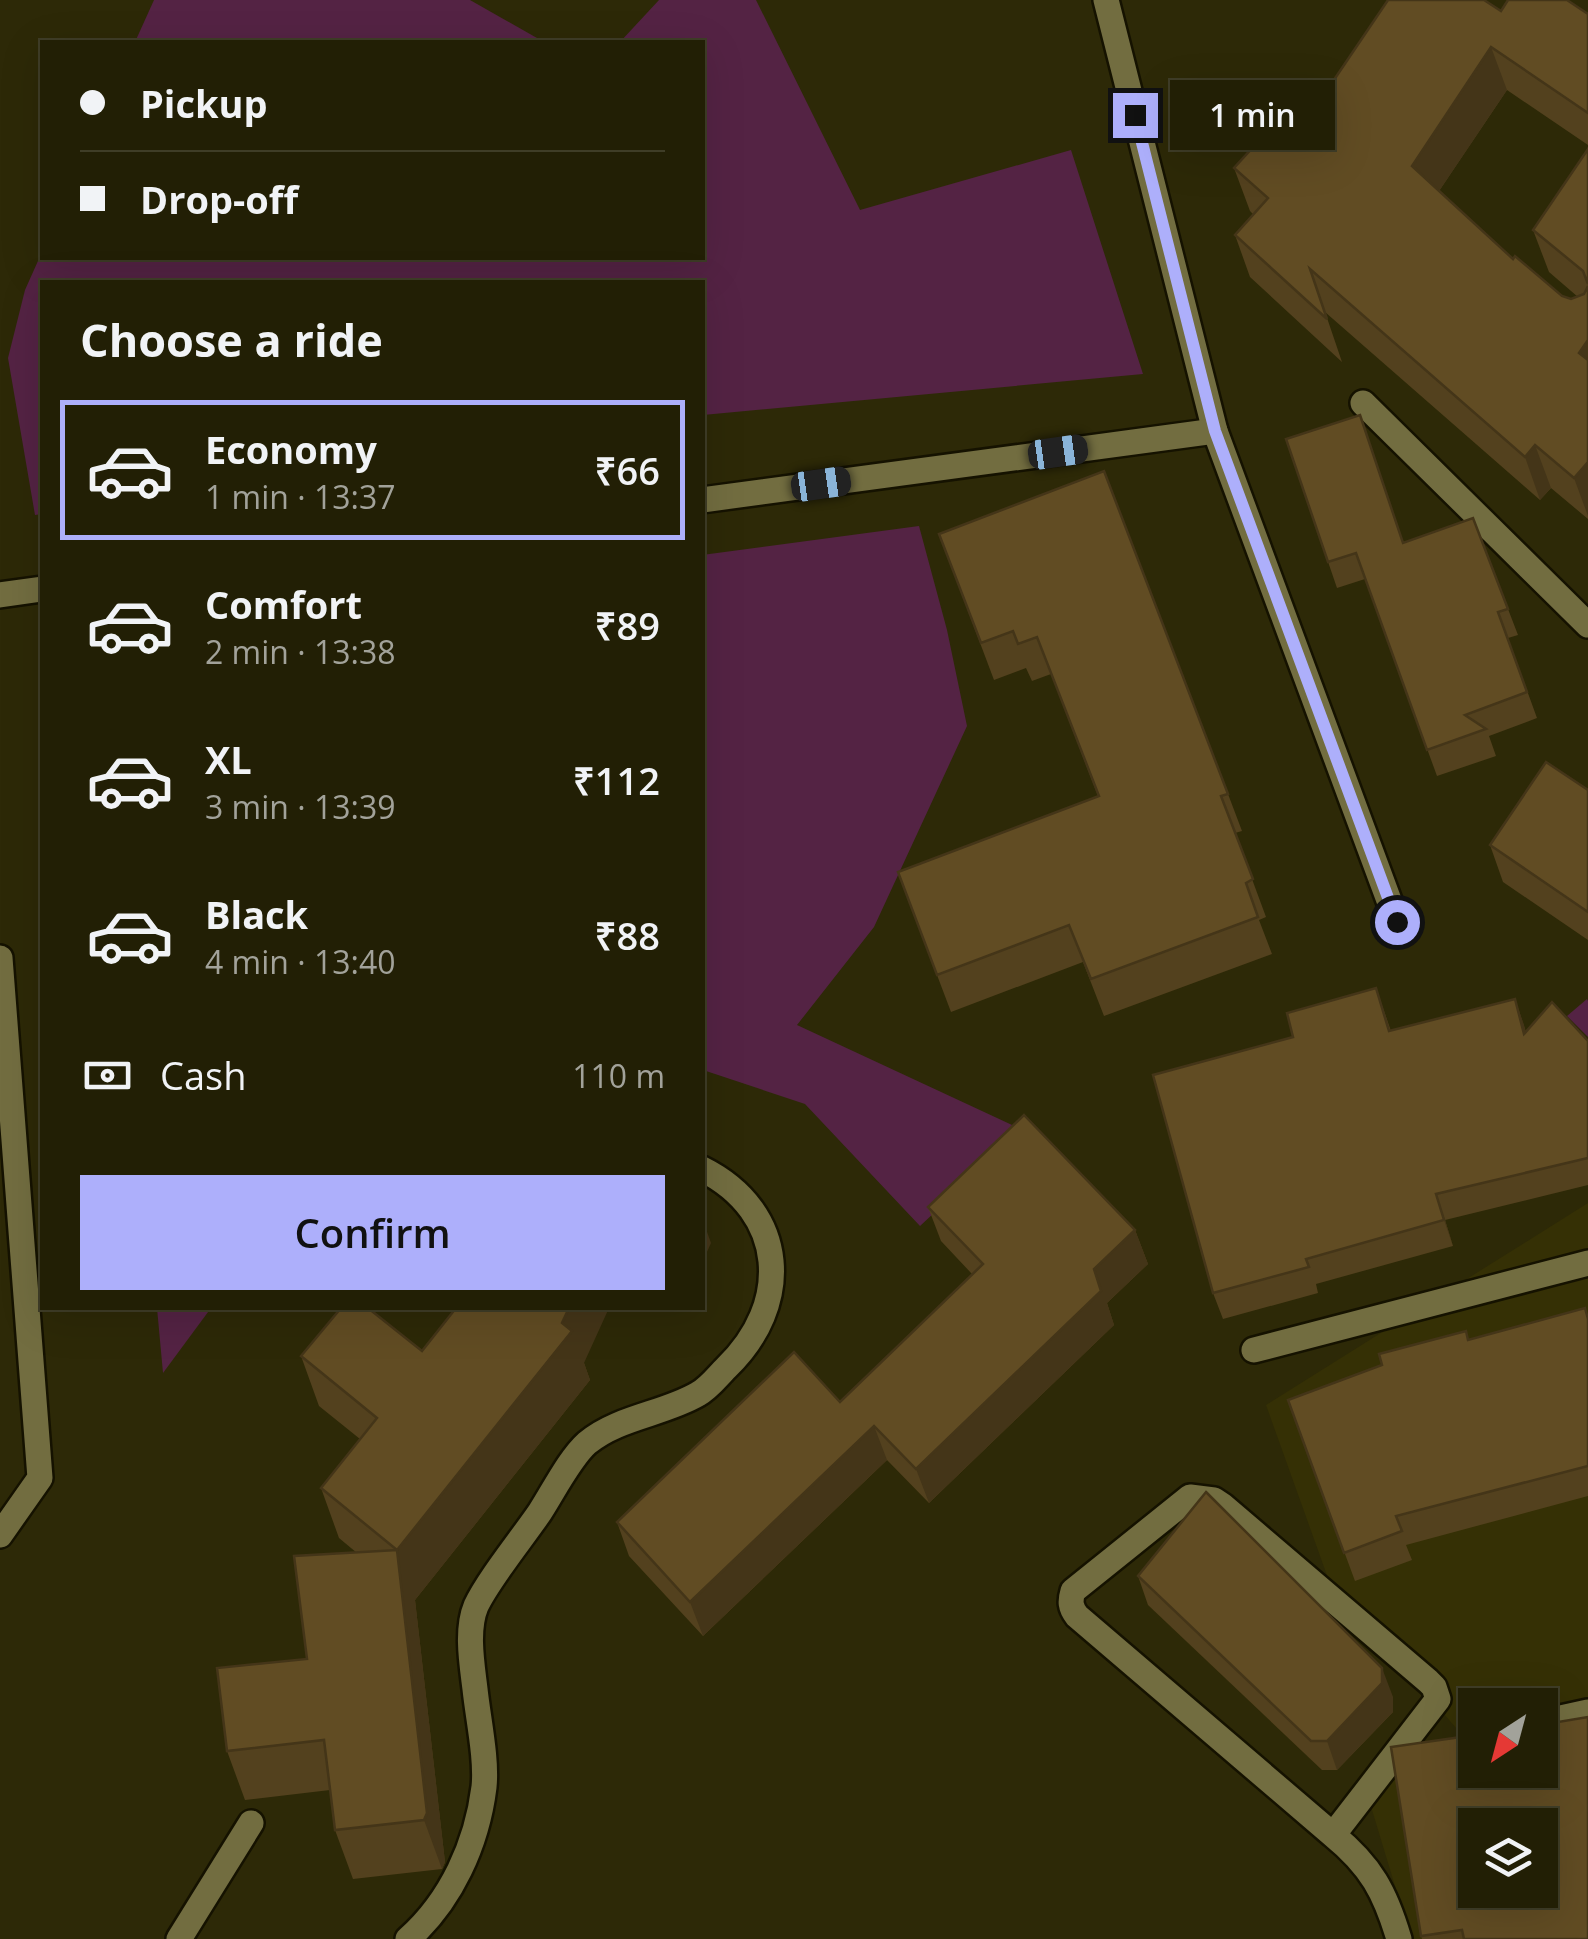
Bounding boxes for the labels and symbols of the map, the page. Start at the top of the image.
callout: 1 min [1170,80,1335,150]
route end [1113,93,1158,138]
car [1026,433,1090,471]
car [789,465,853,503]
route start [1375,900,1420,945]
north arrow [1458,1688,1558,1788]

